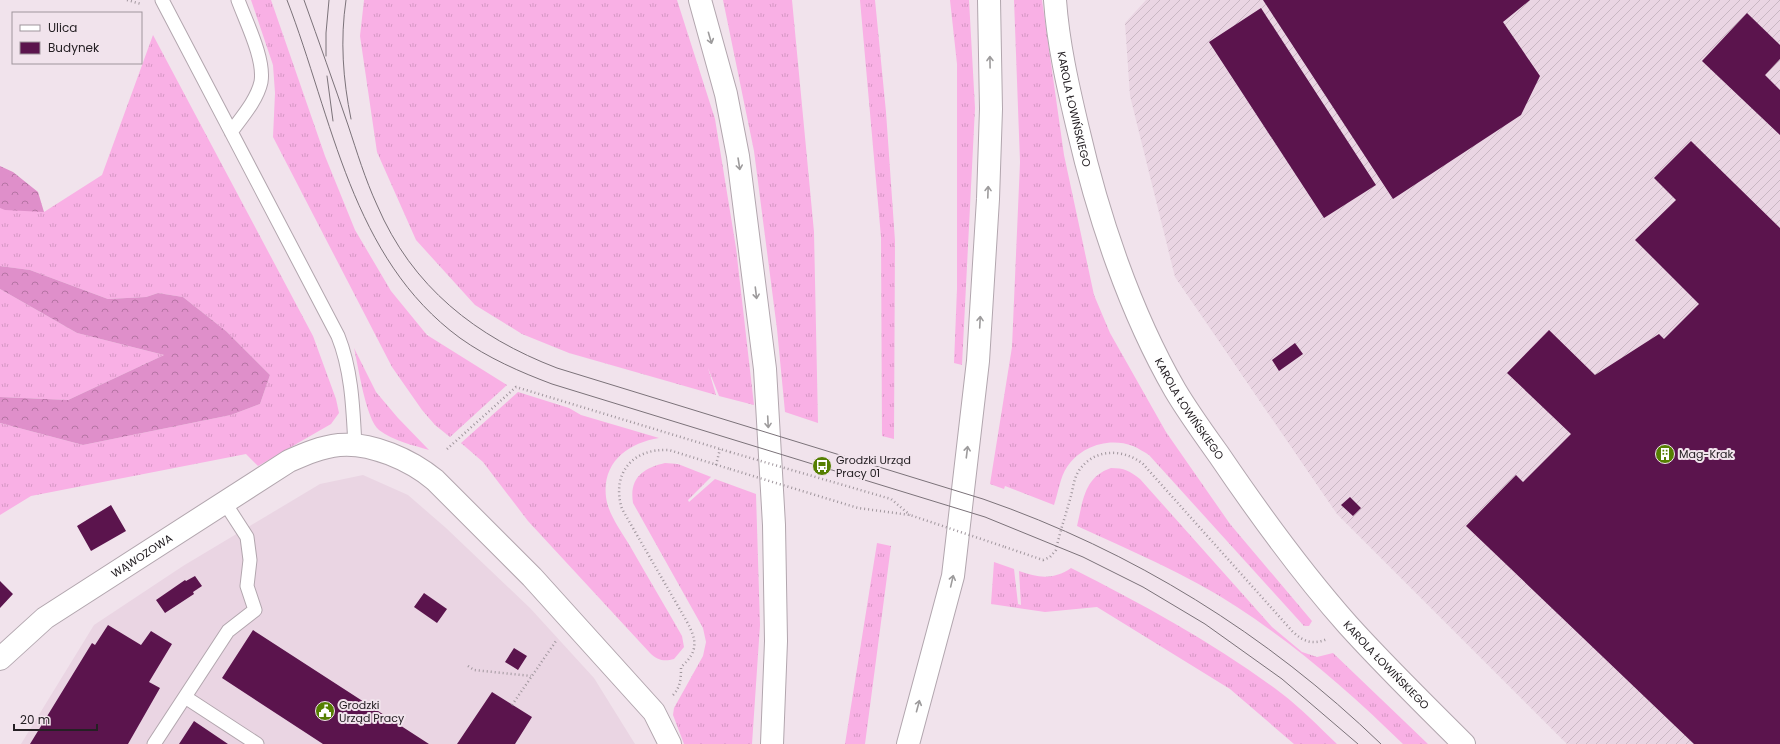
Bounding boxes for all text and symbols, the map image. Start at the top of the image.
legend [12,12,142,64]
text: Ulica [48,19,77,36]
one-way arrow [707,31,714,44]
text: Budynek [48,39,100,56]
street label: KAROLA ŁOWIŃSKIEGO [1054,50,1095,169]
one-way arrow [986,56,994,69]
one-way arrow [735,157,743,170]
one-way arrow [984,186,992,199]
one-way arrow [752,286,760,299]
one-way arrow [977,316,984,329]
street label: KAROLA ŁOWIŃSKIEGO [1151,355,1228,463]
one-way arrow [764,415,771,428]
building icon: Mag-Krak [1654,443,1676,465]
one-way arrow [964,446,971,459]
place label: Mag-Krak [1679,446,1734,462]
place label: Grodzki Urząd Pracy 01 [836,452,911,481]
bus stop icon: Grodzki Urząd Pracy 01 [811,455,833,477]
street label: WĄWOZOWA [108,530,176,581]
one-way arrow [948,574,956,587]
street label: KAROLA ŁOWIŃSKIEGO [1340,617,1433,713]
place label: Grodzki Urząd Pracy [339,697,405,726]
public building icon: Grodzki Urząd Pracy [314,700,336,722]
one-way arrow [915,700,923,713]
scale bar [14,706,97,732]
text: 20 m [20,711,50,728]

